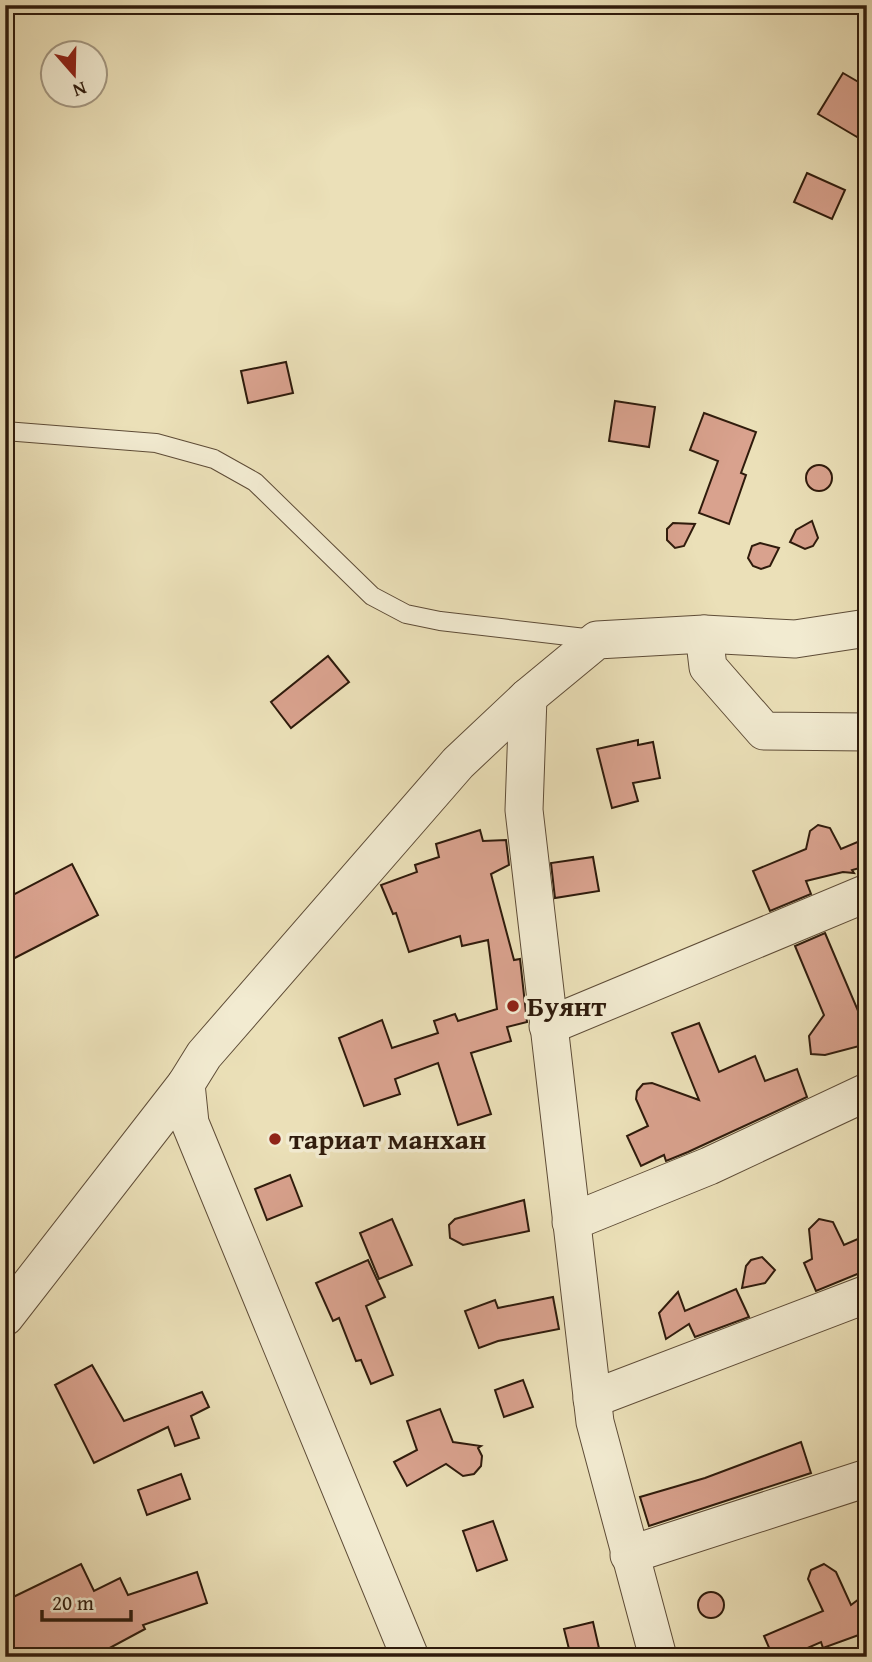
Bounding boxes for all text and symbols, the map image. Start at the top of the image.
north arrow [38,38,108,108]
text: N [69,75,91,105]
place label: Буянт [527,985,606,1026]
marker: Буянт [505,998,521,1014]
place label: тариат манхан [289,1118,486,1159]
marker: тариат манхан [267,1131,283,1147]
scale bar [42,1578,131,1622]
text: 20 m [52,1587,94,1618]

